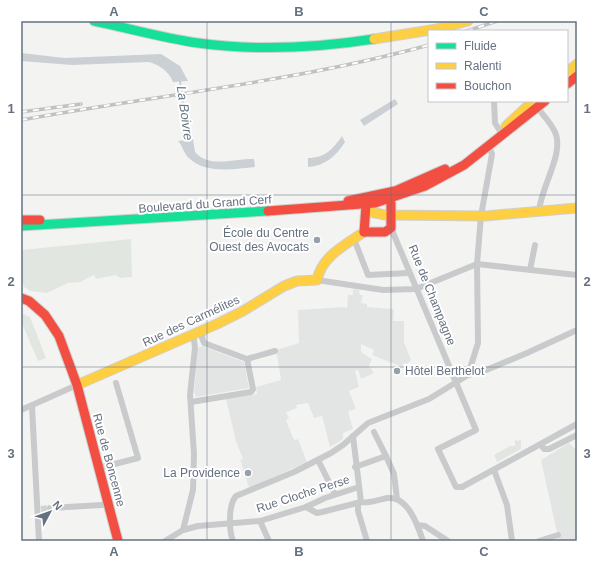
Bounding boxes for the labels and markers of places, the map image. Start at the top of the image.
place label: École du Centre Ouest des Avocats [209,225,309,254]
marker: École du Centre Ouest des Avocats [312,235,322,245]
place label: Hôtel Berthelot [405,364,485,378]
marker: Hôtel Berthelot [392,366,402,376]
place label: La Providence [163,466,240,480]
marker: La Providence [243,468,253,478]

